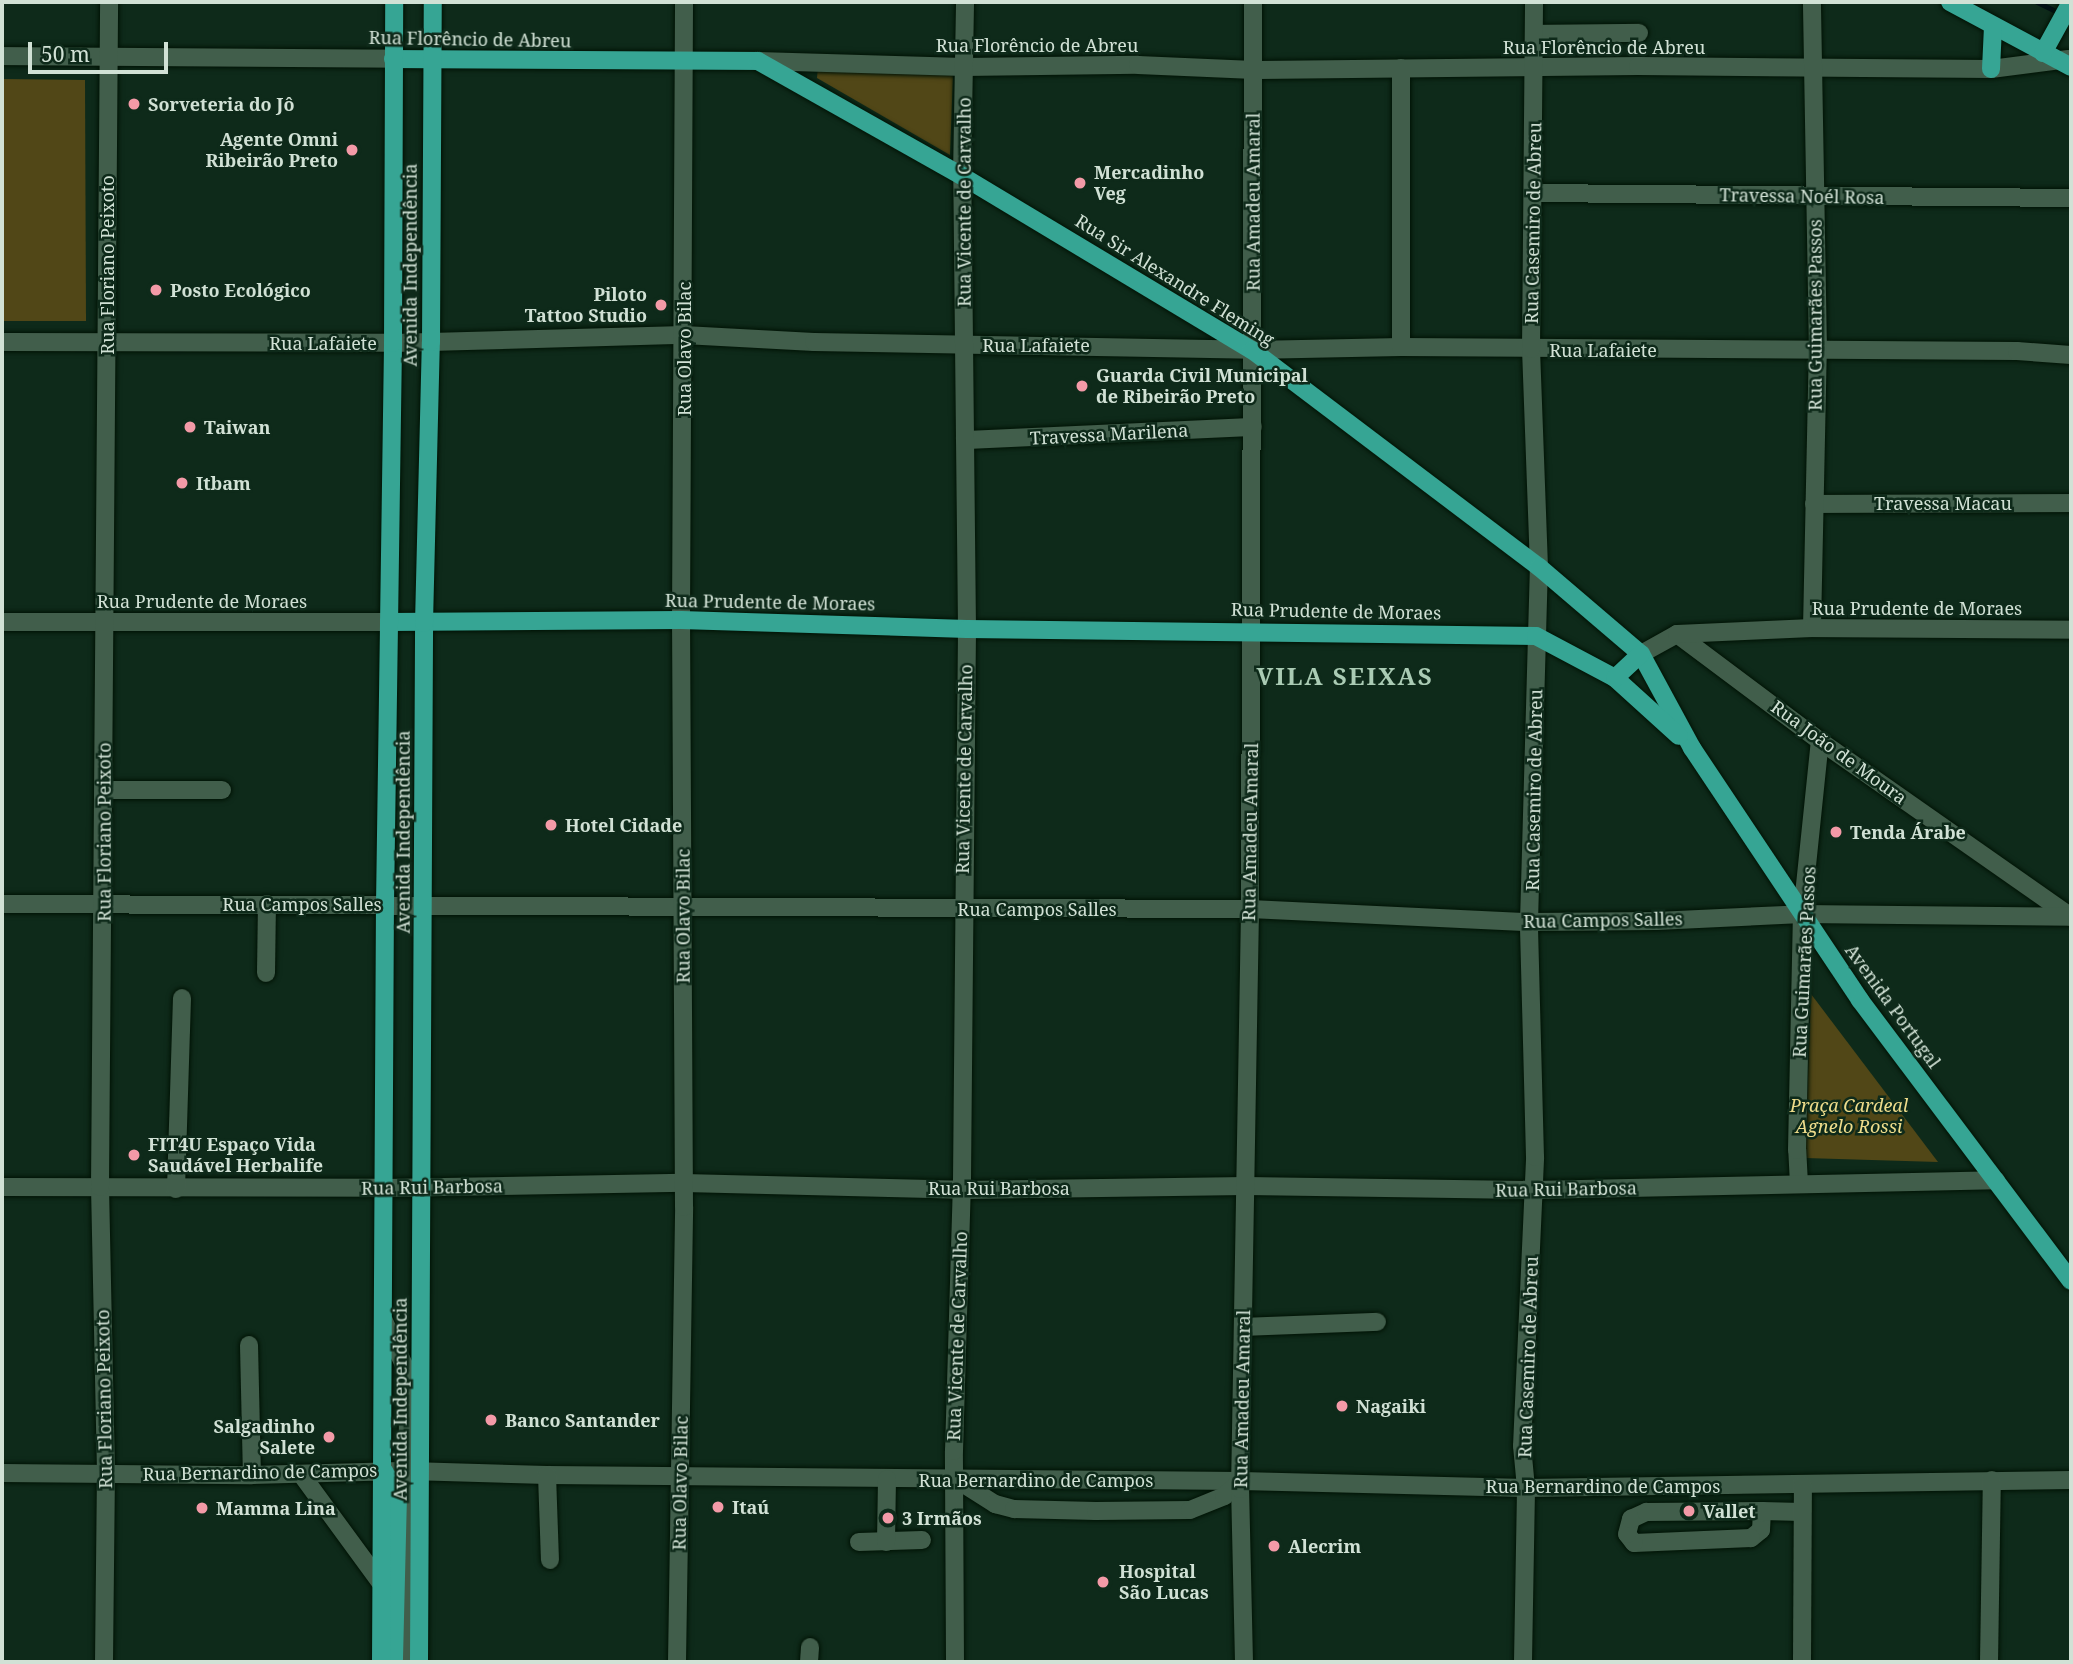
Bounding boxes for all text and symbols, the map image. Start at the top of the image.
street label: Rua Florêncio de Abreu [368,26,572,52]
scale bar [32,28,172,72]
street label: Rua Florêncio de Abreu [936,34,1138,56]
street label: Rua Florêncio de Abreu [1503,36,1705,58]
text: 50 m [41,40,90,68]
place label: Sorveteria do Jô [148,93,295,115]
marker: Sorveteria do Jô [126,96,142,112]
street label: Rua Vicente de Carvalho [953,97,975,307]
street label: Rua Amadeu Amaral [1242,113,1264,291]
street label: Rua Casemiro de Abreu [1520,122,1546,324]
place label: Agente Omni Ribeirão Preto [205,129,338,172]
marker: Agente Omni Ribeirão Preto [344,142,360,158]
place label: Mercadinho Veg [1094,162,1204,204]
street label: Avenida Independência [399,163,421,367]
street label: Rua Floriano Peixoto [96,175,118,355]
marker: Mercadinho Veg [1072,175,1088,191]
street label: Travessa Noél Rosa [1719,184,1885,208]
street label: Rua Sir Alexandre Fleming [1072,210,1278,350]
street label: Rua Guimarães Passos [1804,219,1826,411]
place label: Posto Ecológico [170,279,311,301]
marker: Posto Ecológico [148,282,164,298]
street label: Rua Olavo Bilac [673,282,695,416]
place label: Piloto Tattoo Studio [525,284,647,326]
marker: Piloto Tattoo Studio [653,297,669,313]
street label: Rua Lafaiete [269,332,377,354]
street label: Rua Lafaiete [982,334,1090,356]
street label: Rua Lafaiete [1549,339,1657,361]
place label: Guarda Civil Municipal de Ribeirão Preto [1096,365,1308,408]
marker: Guarda Civil Municipal de Ribeirão Preto [1074,378,1090,394]
place label: Taiwan [204,416,271,438]
marker: Taiwan [182,419,198,435]
street label: Travessa Marilena [1029,419,1189,449]
place label: Itbam [196,472,251,494]
marker: Itbam [174,475,190,491]
street label: Travessa Macau [1874,492,2012,514]
street label: Rua Prudente de Moraes [665,589,875,615]
street label: Rua Prudente de Moraes [97,590,307,612]
street label: Rua Prudente de Moraes [1812,597,2022,619]
street label: Rua Prudente de Moraes [1231,598,1441,624]
district label: VILA SEIXAS [1258,662,1432,690]
street label: Rua Vicente de Carvalho [951,664,977,874]
street label: Rua Casemiro de Abreu [1521,689,1547,891]
street label: Rua João de Moura [1767,696,1911,808]
street label: Avenida Independência [392,730,414,934]
street label: Rua Floriano Peixoto [93,742,115,922]
street label: Rua Amadeu Amaral [1238,743,1262,921]
place label: Hotel Cidade [565,814,682,836]
marker: Hotel Cidade [543,817,559,833]
place label: Tenda Árabe [1850,821,1966,843]
marker: Tenda Árabe [1828,824,1844,840]
street label: Rua Olavo Bilac [672,849,694,983]
street label: Rua Guimarães Passos [1788,866,1820,1058]
street label: Rua Campos Salles [222,893,382,915]
street label: Rua Campos Salles [957,898,1117,920]
street label: Rua Campos Salles [1523,908,1683,932]
street label: Avenida Portugal [1841,940,1945,1072]
park label: Praça Cardeal Agnelo Rossi [1790,1095,1908,1138]
place label: FIT4U Espaço Vida Saudável Herbalife [148,1134,323,1176]
marker: FIT4U Espaço Vida Saudável Herbalife [126,1147,142,1163]
street label: Rua Rui Barbosa [361,1175,503,1199]
street label: Rua Rui Barbosa [928,1177,1070,1199]
street label: Rua Rui Barbosa [1495,1177,1637,1201]
street label: Rua Vicente de Carvalho [943,1231,971,1441]
street label: Rua Casemiro de Abreu [1514,1256,1542,1458]
street label: Avenida Independência [389,1297,411,1501]
street label: Rua Floriano Peixoto [92,1309,116,1489]
street label: Rua Amadeu Amaral [1230,1310,1254,1488]
place label: Nagaiki [1356,1395,1426,1417]
marker: Nagaiki [1334,1398,1350,1414]
place label: Banco Santander [505,1409,660,1431]
marker: Banco Santander [483,1412,499,1428]
street label: Rua Olavo Bilac [668,1415,692,1551]
place label: Salgadinho Salete [213,1416,315,1458]
marker: Salgadinho Salete [321,1429,337,1445]
street label: Rua Bernardino de Campos [142,1459,378,1485]
street label: Rua Bernardino de Campos [919,1469,1153,1491]
street label: Rua Bernardino de Campos [1486,1475,1720,1497]
place label: Itaú [732,1496,769,1518]
place label: Mamma Lina [216,1497,336,1519]
marker: Itaú [710,1499,726,1515]
marker: Mamma Lina [194,1500,210,1516]
place label: Vallet [1703,1500,1756,1522]
marker: Vallet [1681,1503,1697,1519]
place label: 3 Irmãos [902,1507,982,1529]
marker: 3 Irmãos [880,1510,896,1526]
place label: Alecrim [1288,1535,1361,1557]
marker: Alecrim [1266,1538,1282,1554]
place label: Hospital São Lucas [1119,1561,1209,1604]
marker: Hospital São Lucas [1093,1572,1113,1592]

